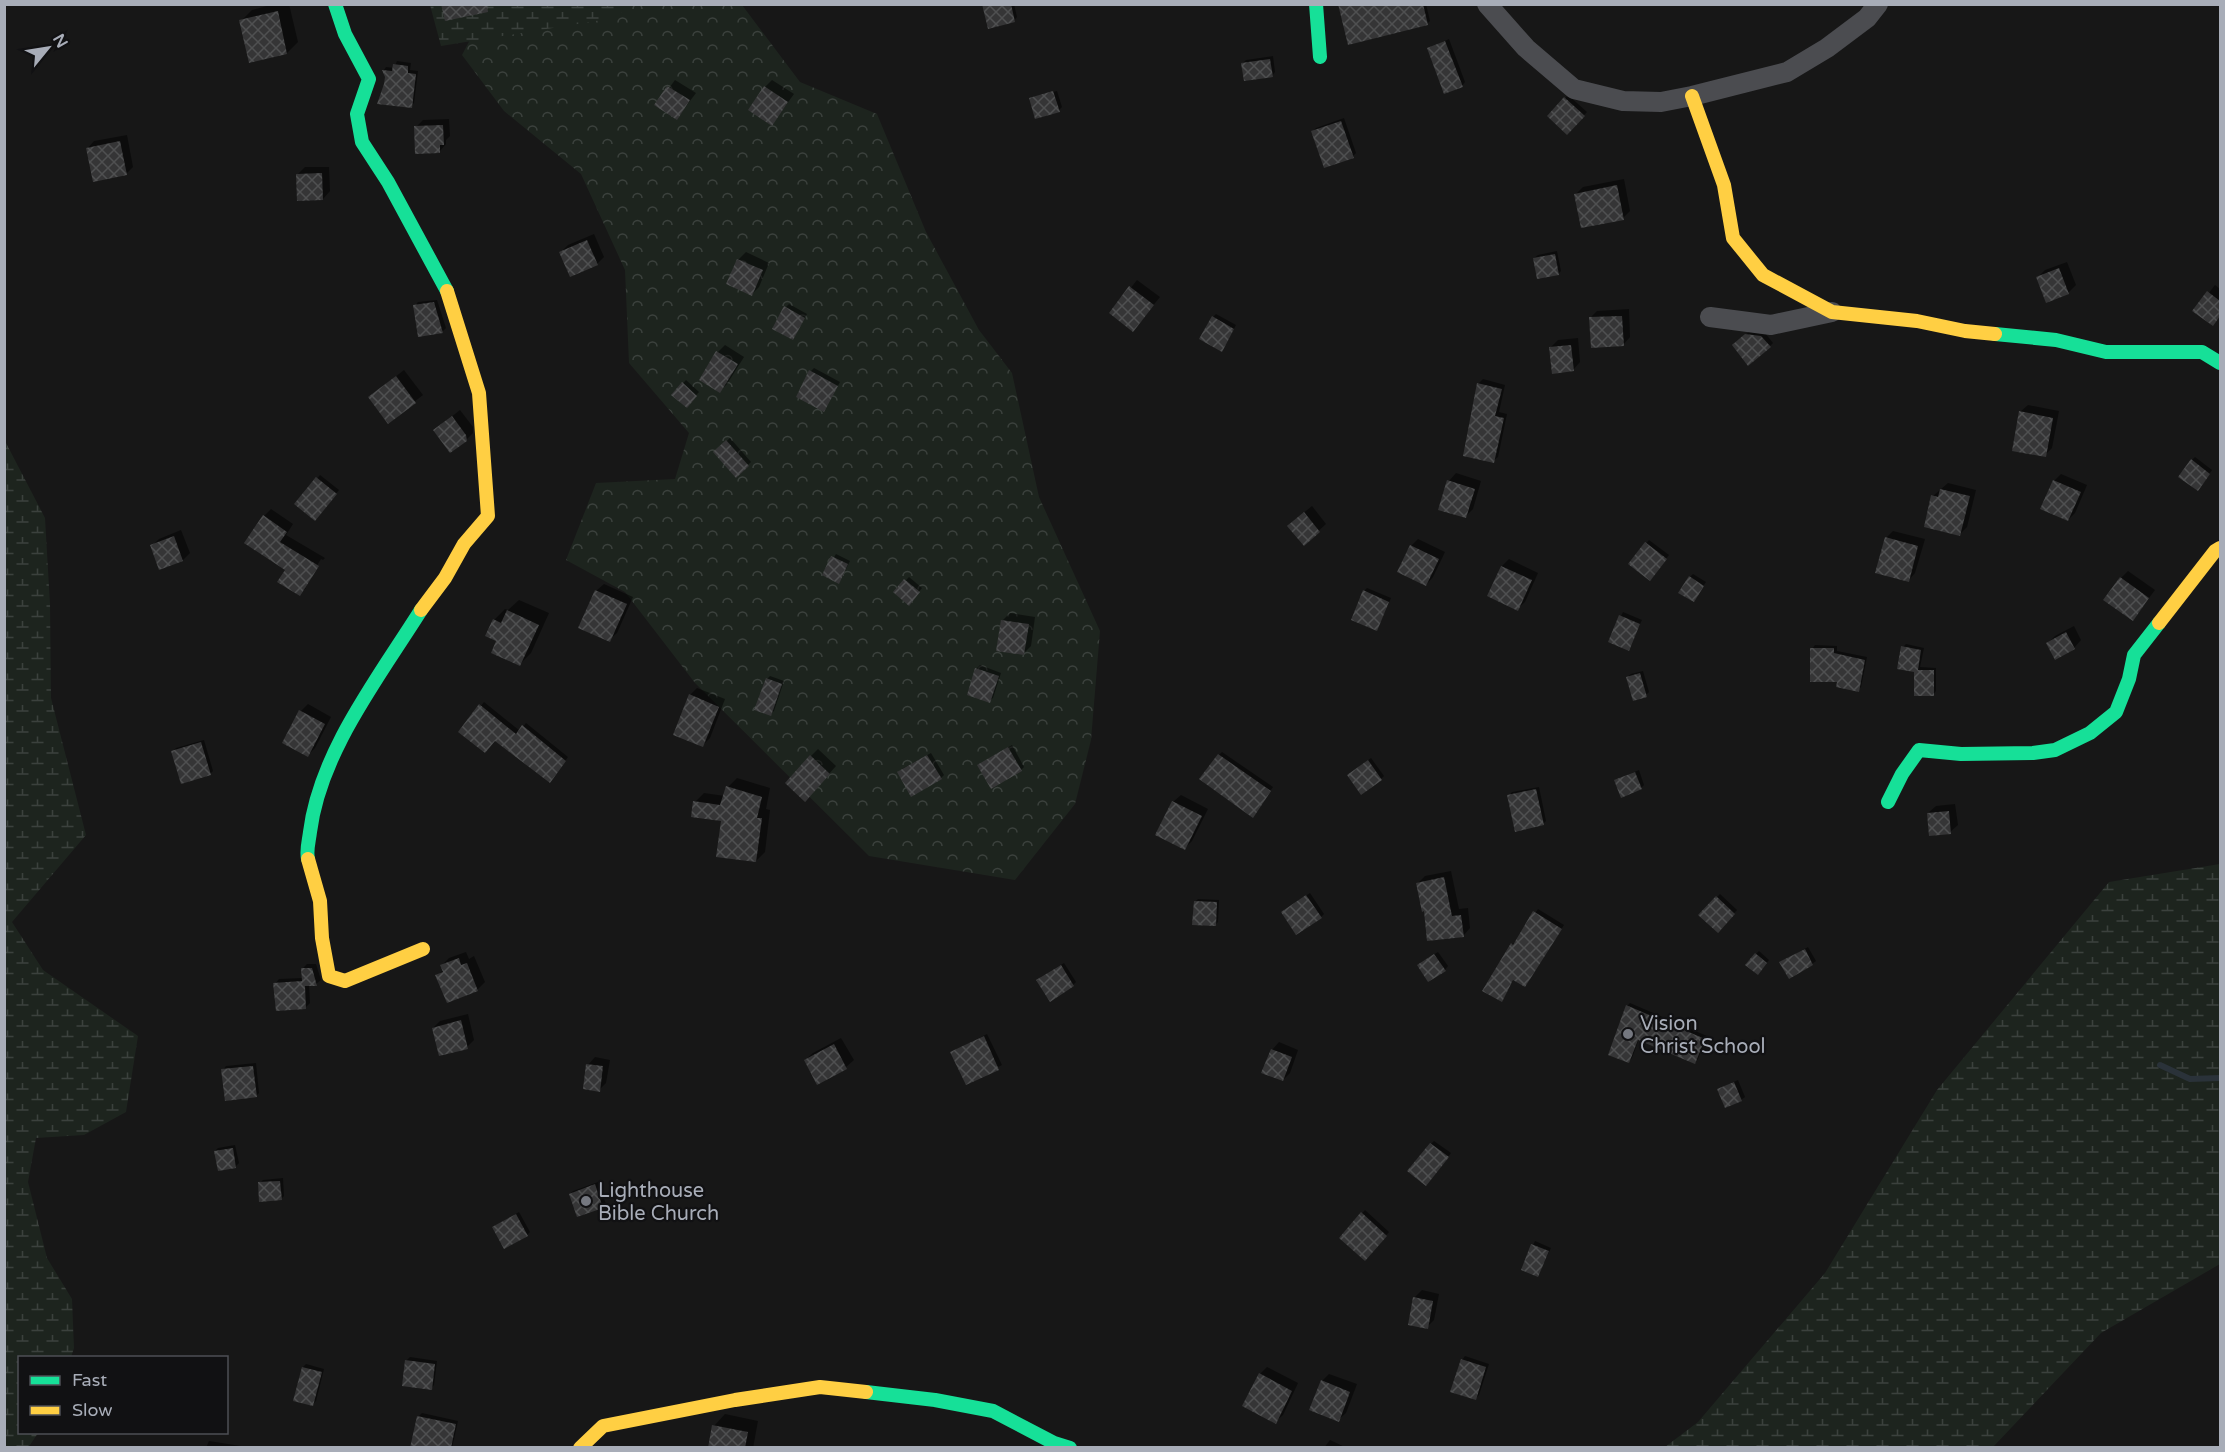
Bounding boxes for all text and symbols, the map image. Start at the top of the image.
north arrow [18,18,78,78]
text: N [48,30,72,52]
place label: Vision Christ School [1640,1012,1766,1059]
marker: Vision Christ School [1621,1027,1635,1041]
place label: Lighthouse Bible Church [598,1179,719,1226]
marker: Lighthouse Bible Church [579,1194,593,1208]
legend [18,1356,228,1434]
text: Fast [72,1369,107,1391]
text: Slow [72,1399,113,1421]

